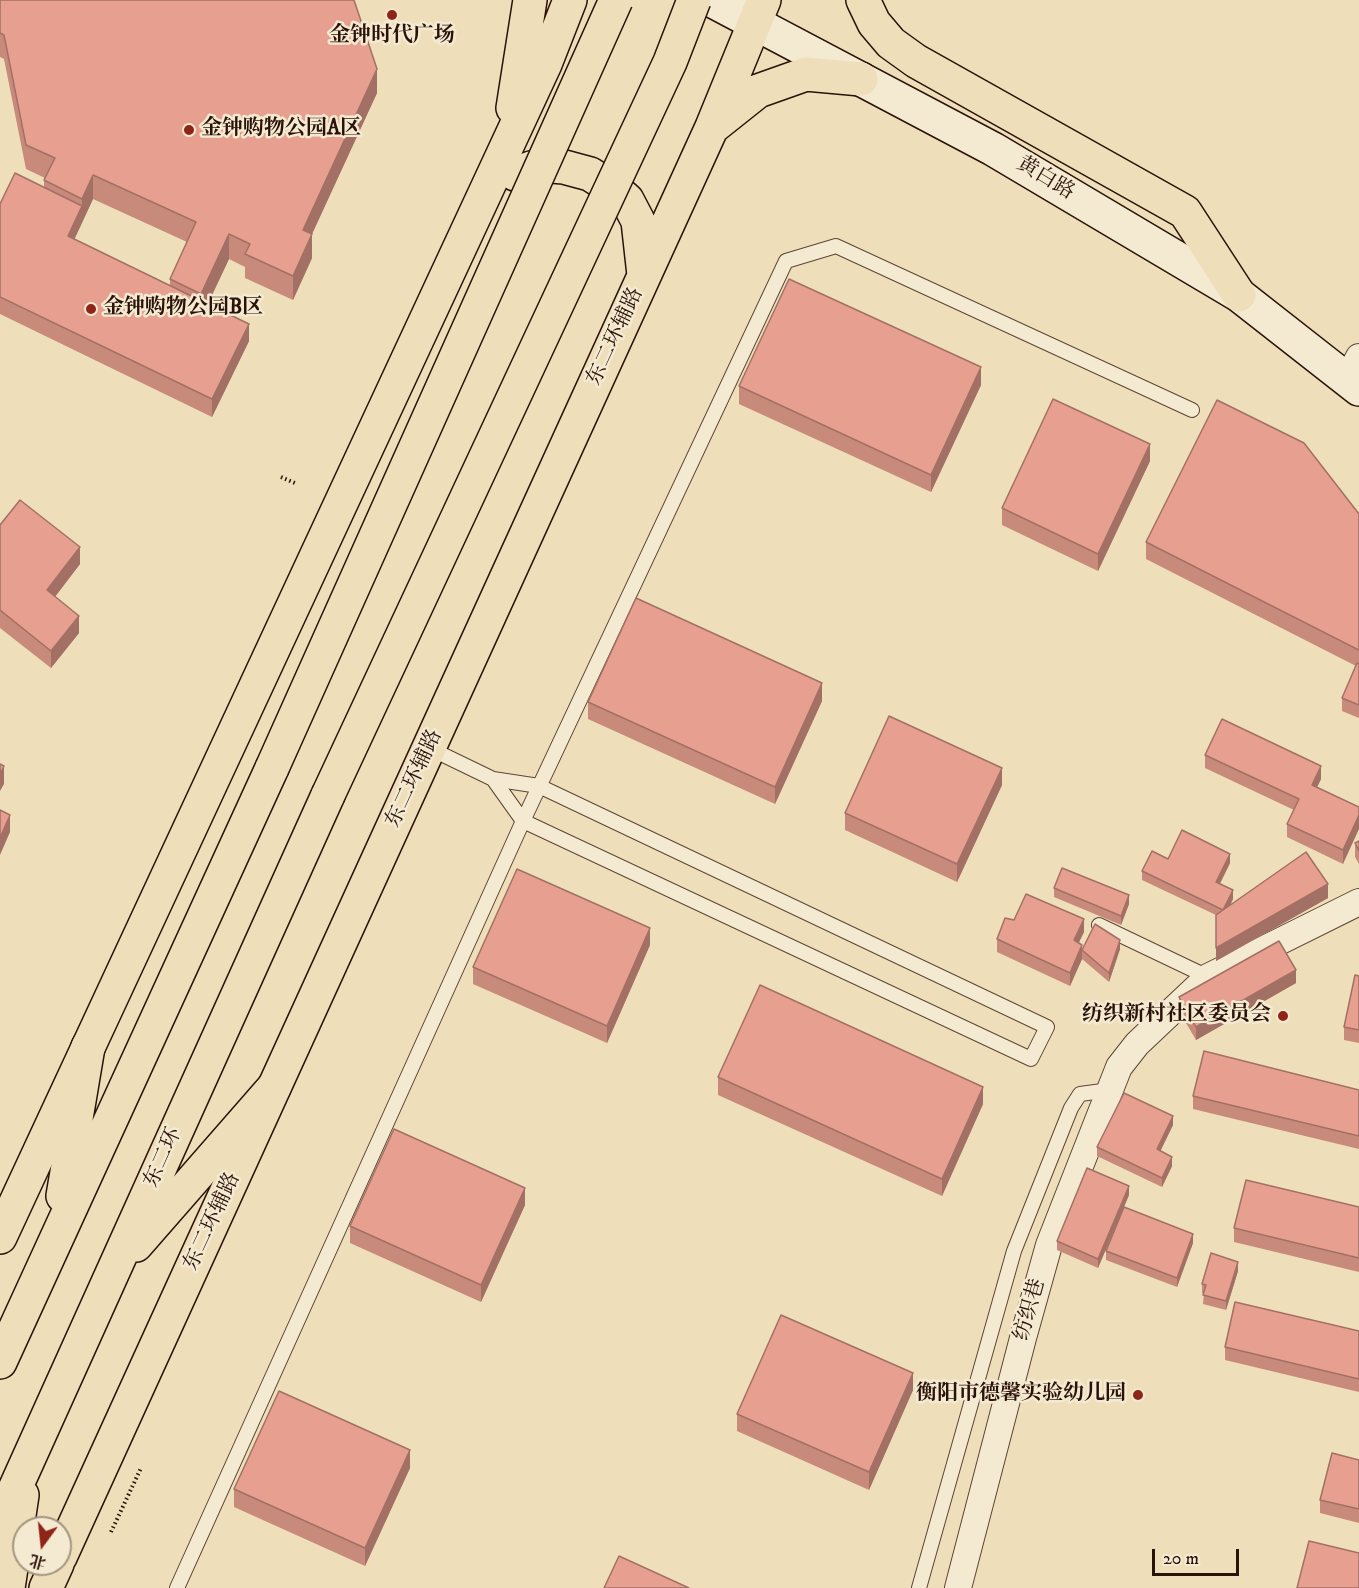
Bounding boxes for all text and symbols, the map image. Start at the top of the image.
marker: 金钟时代广场 [385,8,399,22]
place label: 金钟时代广场 [329,24,455,50]
place label: 金钟购物公园A区 [201,117,361,143]
marker: 金钟购物公园A区 [182,123,196,137]
street label: 黄白路 [1012,152,1078,206]
street label: 东二环辅路 [582,284,650,390]
place label: 金钟购物公园B区 [103,296,263,322]
marker: 金钟购物公园B区 [84,302,98,316]
street label: 东二环辅路 [381,726,449,832]
place label: 纺织新村社区委员会 [1082,1003,1271,1029]
marker: 纺织新村社区委员会 [1276,1009,1290,1023]
street label: 东二环 [140,1124,188,1192]
street label: 东二环辅路 [179,1169,247,1275]
street label: 纺织巷 [1010,1276,1052,1344]
place label: 衡阳市德馨实验幼儿园 [916,1382,1126,1408]
marker: 衡阳市德馨实验幼儿园 [1131,1388,1145,1402]
north arrow [12,1516,72,1576]
scale bar [1155,1537,1242,1575]
text: 20 m [1163,1548,1199,1570]
text: 北 [28,1550,48,1573]

